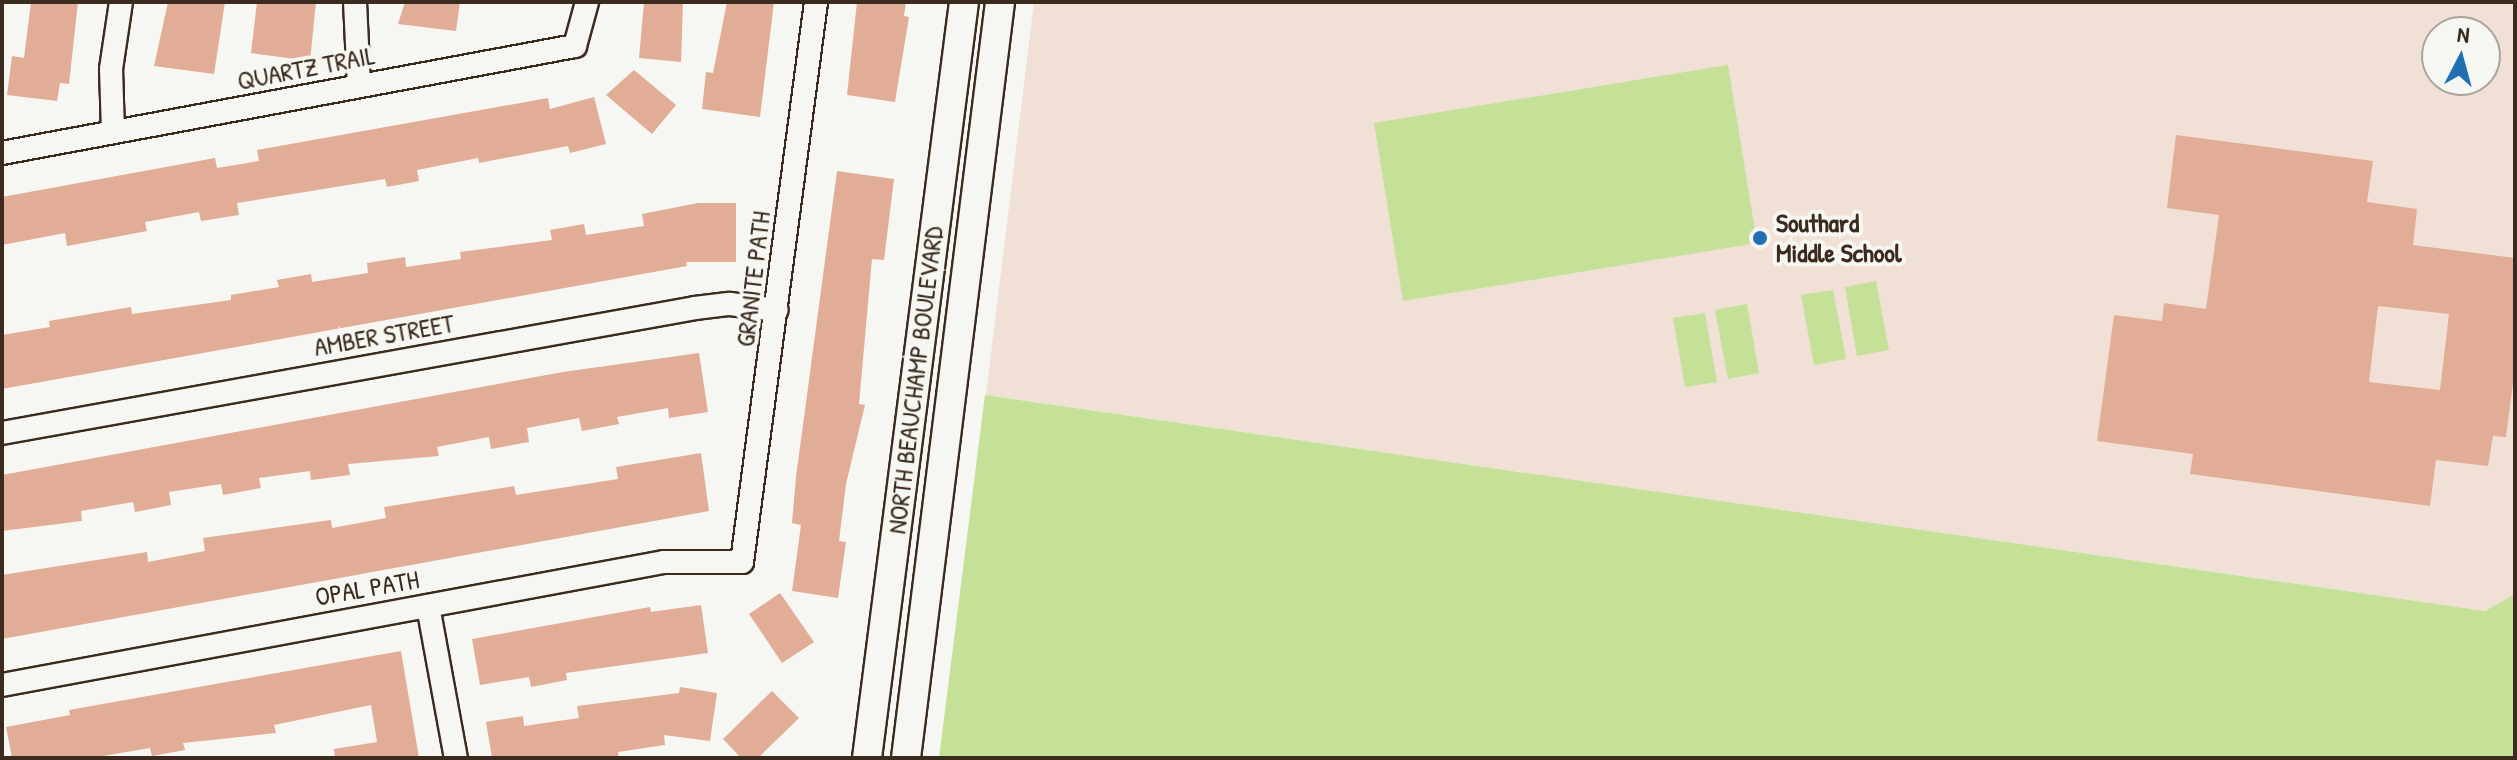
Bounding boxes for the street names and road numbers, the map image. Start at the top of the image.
street label: QUARTZ TRAIL [235,39,377,97]
street label: GRANITE PATH [729,210,777,348]
street label: NORTH BEAUCHAMP BOULEVARD [881,224,949,536]
street label: AMBER STREET [312,307,456,363]
street label: OPAL PATH [313,564,421,612]

